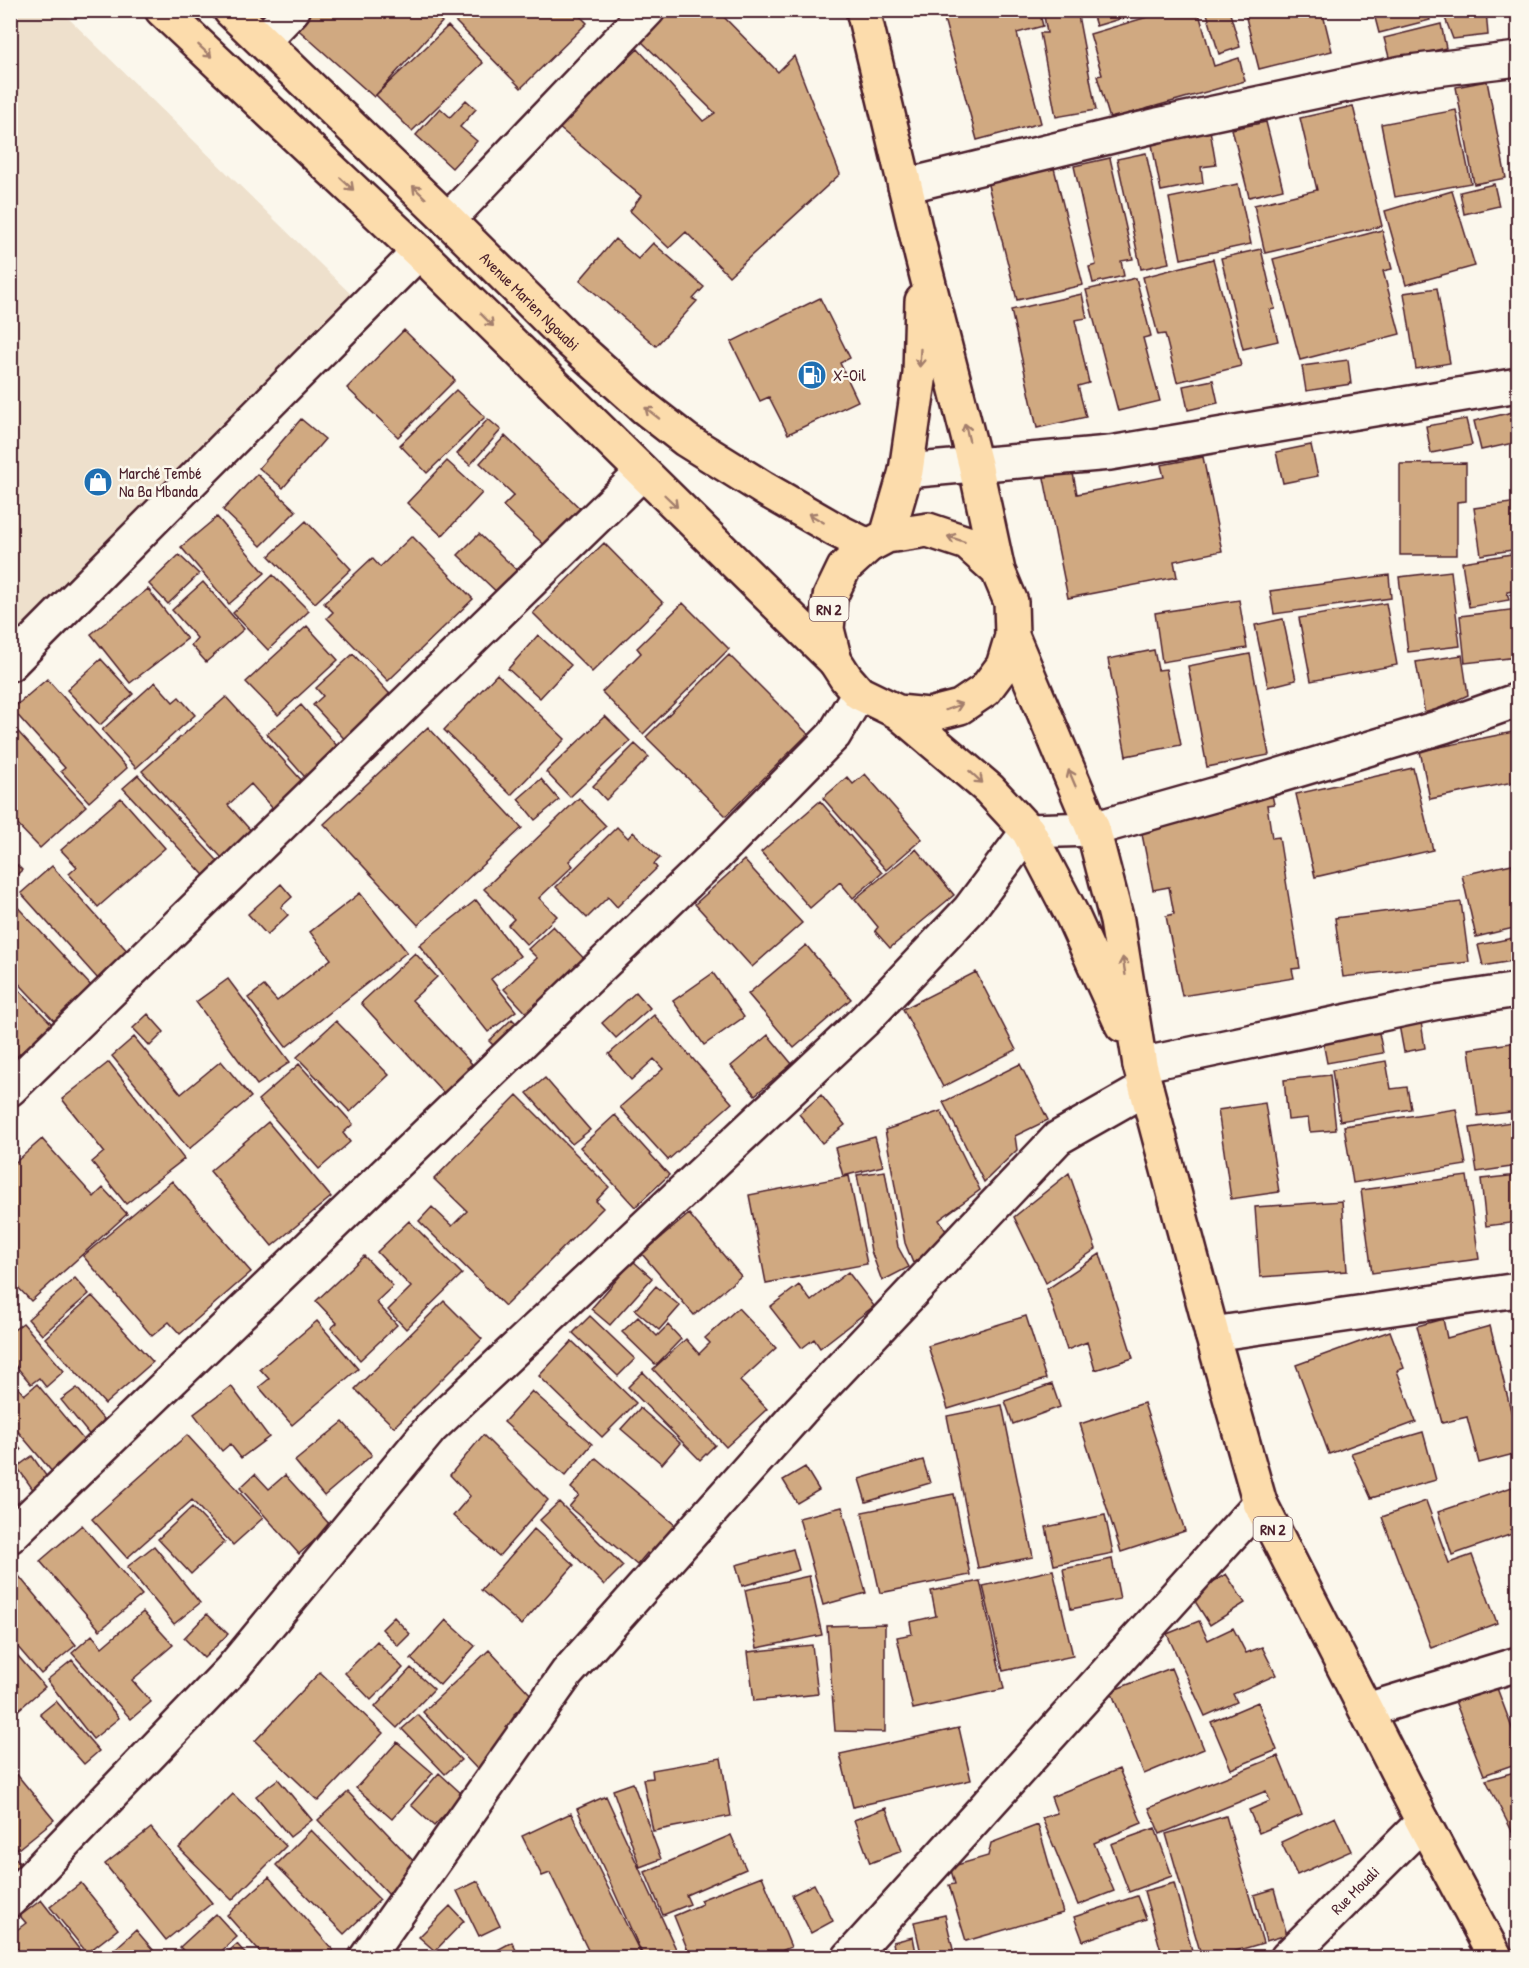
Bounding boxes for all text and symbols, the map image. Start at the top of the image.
one-way arrow [197,43,212,57]
one-way arrow [339,177,354,191]
one-way arrow [412,185,427,199]
street label: Avenue Marien Ngouabi [475,247,585,356]
one-way arrow [480,312,495,327]
one-way arrow [915,347,926,367]
fuel station icon: X-Oil [796,359,828,391]
place label: X-Oil [833,364,867,386]
one-way arrow [644,407,660,420]
one-way arrow [960,423,972,442]
place label: Marché Tembé Na Ba Mbanda [119,462,202,502]
shop icon: Marché Tembé Na Ba Mbanda [82,466,114,498]
one-way arrow [663,494,678,508]
one-way arrow [808,512,825,524]
one-way arrow [947,533,966,544]
road number: RN 2 [810,597,848,621]
one-way arrow [944,701,963,712]
one-way arrow [968,770,983,784]
one-way arrow [1066,770,1077,788]
one-way arrow [1118,956,1129,976]
road number: RN 2 [1254,1517,1292,1541]
street label: Rue Mouali [1326,1861,1384,1919]

